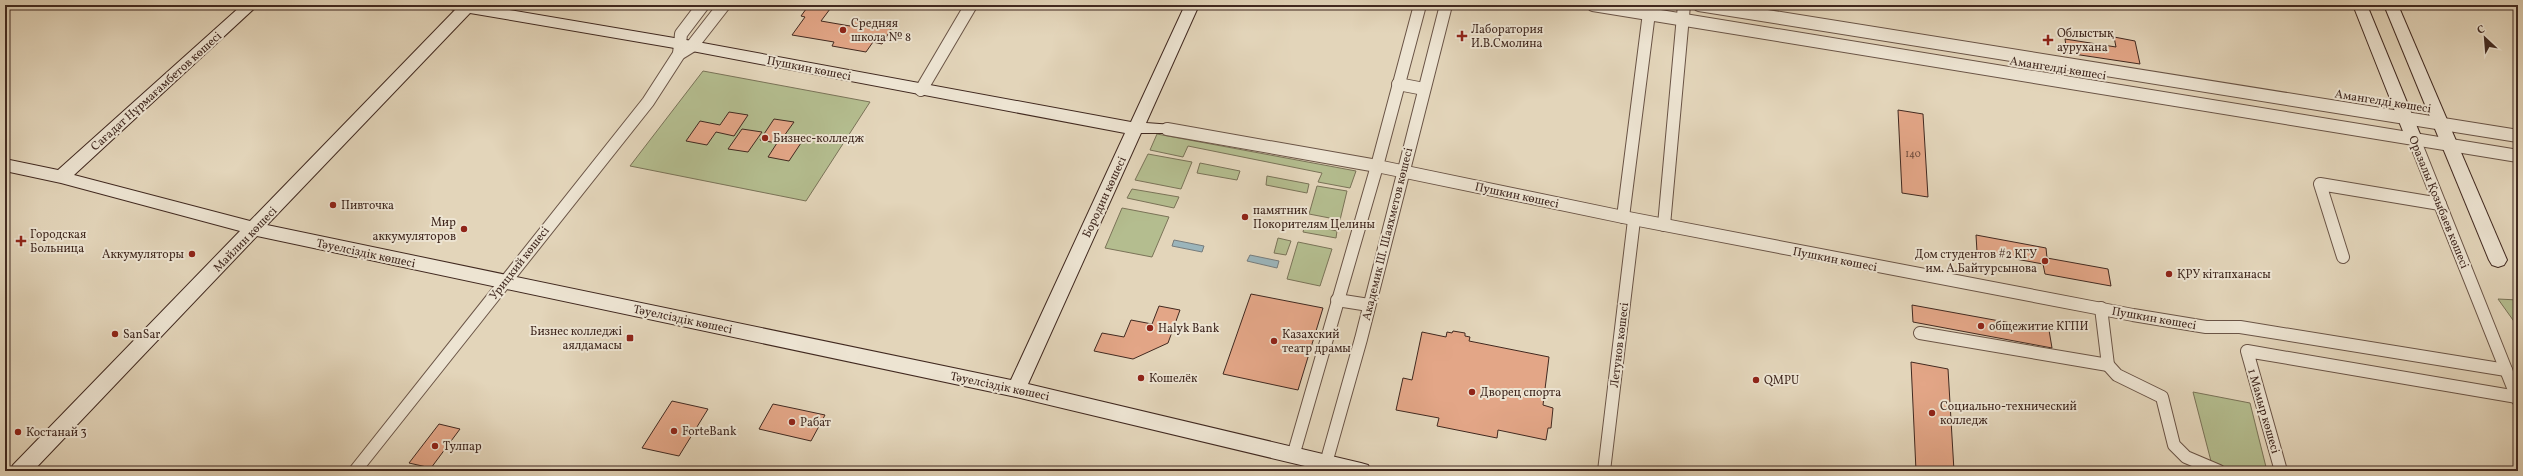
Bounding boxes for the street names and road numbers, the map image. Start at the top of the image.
street label: Сағадат Нұрмағамбетов көшесі [88,28,226,155]
street label: Пушкин көшесі [765,53,853,85]
street label: Амангелді көшесі [2009,53,2108,85]
street label: Амангелді көшесі [2334,86,2433,118]
street label: Оразалы Қозыбаев көшесі [2404,133,2472,272]
street label: Академик Ш. Шаяхметов көшесі [1359,146,1417,322]
street label: Бородин көшесі [1079,154,1131,241]
street label: Пушкин көшесі [1473,179,1561,213]
street label: Майлин көшесі [210,203,281,276]
street label: Урицкий көшесі [486,223,554,304]
street label: Тәуелсіздік көшесі [315,236,417,272]
street label: Пушкин көшесі [1791,244,1879,276]
street label: Летунов көшесі [1607,301,1633,389]
street label: Тәуелсіздік көшесі [632,302,734,338]
street label: Пушкин көшесі [2110,304,2198,334]
street label: 1 Мамыр көшесі [2243,367,2283,456]
street label: Тәуелсіздік көшесі [949,369,1051,405]

